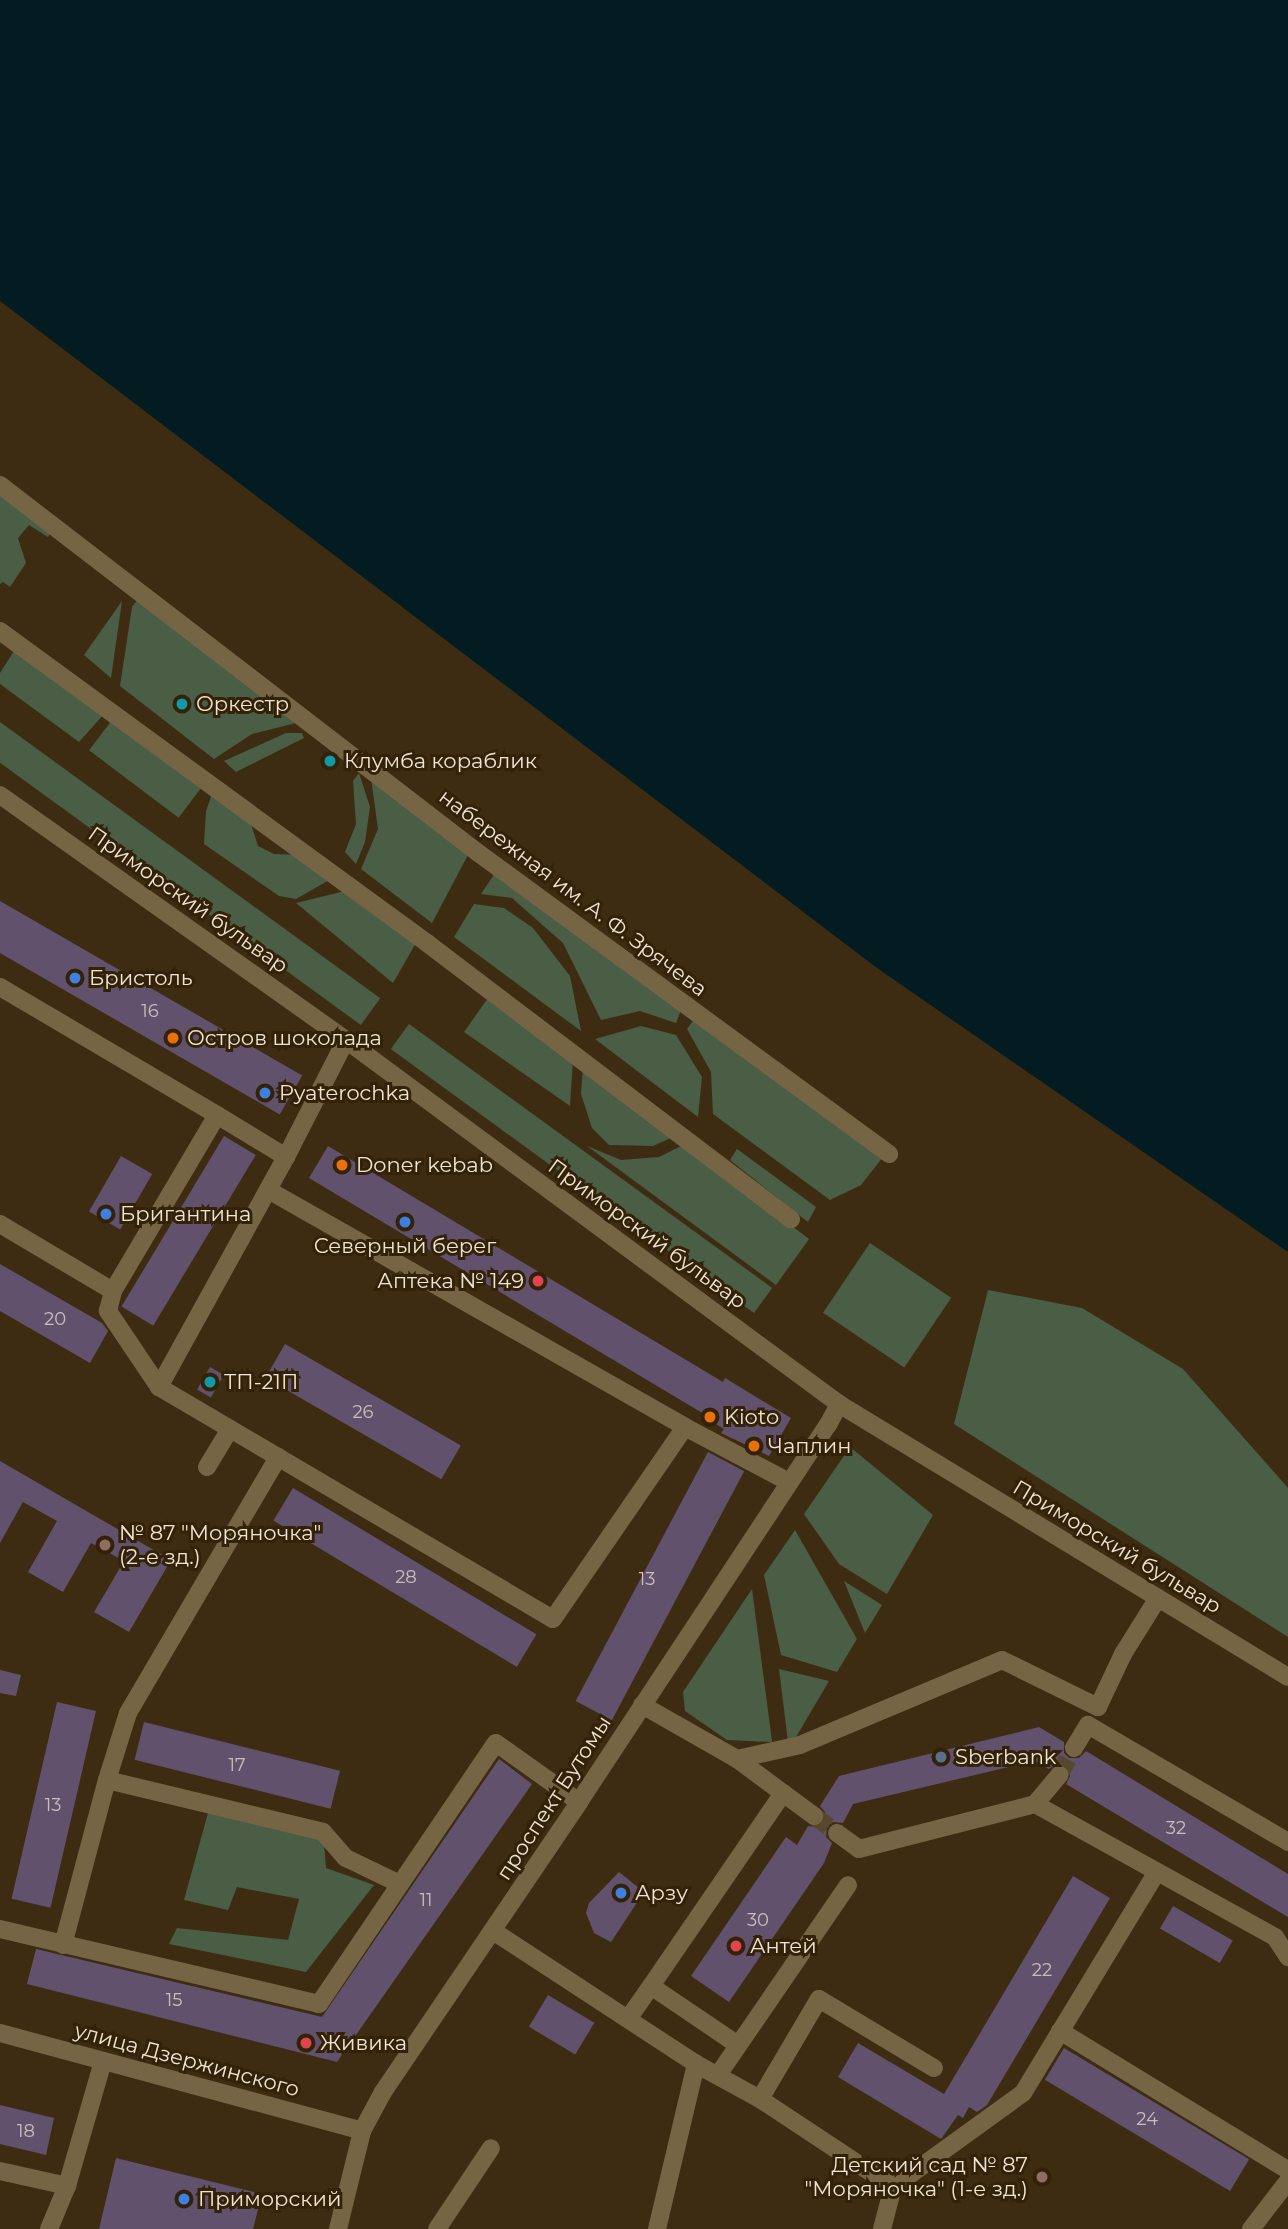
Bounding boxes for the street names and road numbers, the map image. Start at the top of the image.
street label: набережная им. А. Ф. Зрячева [434,784,712,1002]
street label: Приморский бульвар [83,821,293,979]
street label: Приморский бульвар [543,1154,751,1314]
street label: Приморский бульвар [1008,1475,1226,1619]
street label: проспект Бутомы [491,1711,617,1885]
street label: улица Дзержинского [72,2018,302,2102]

